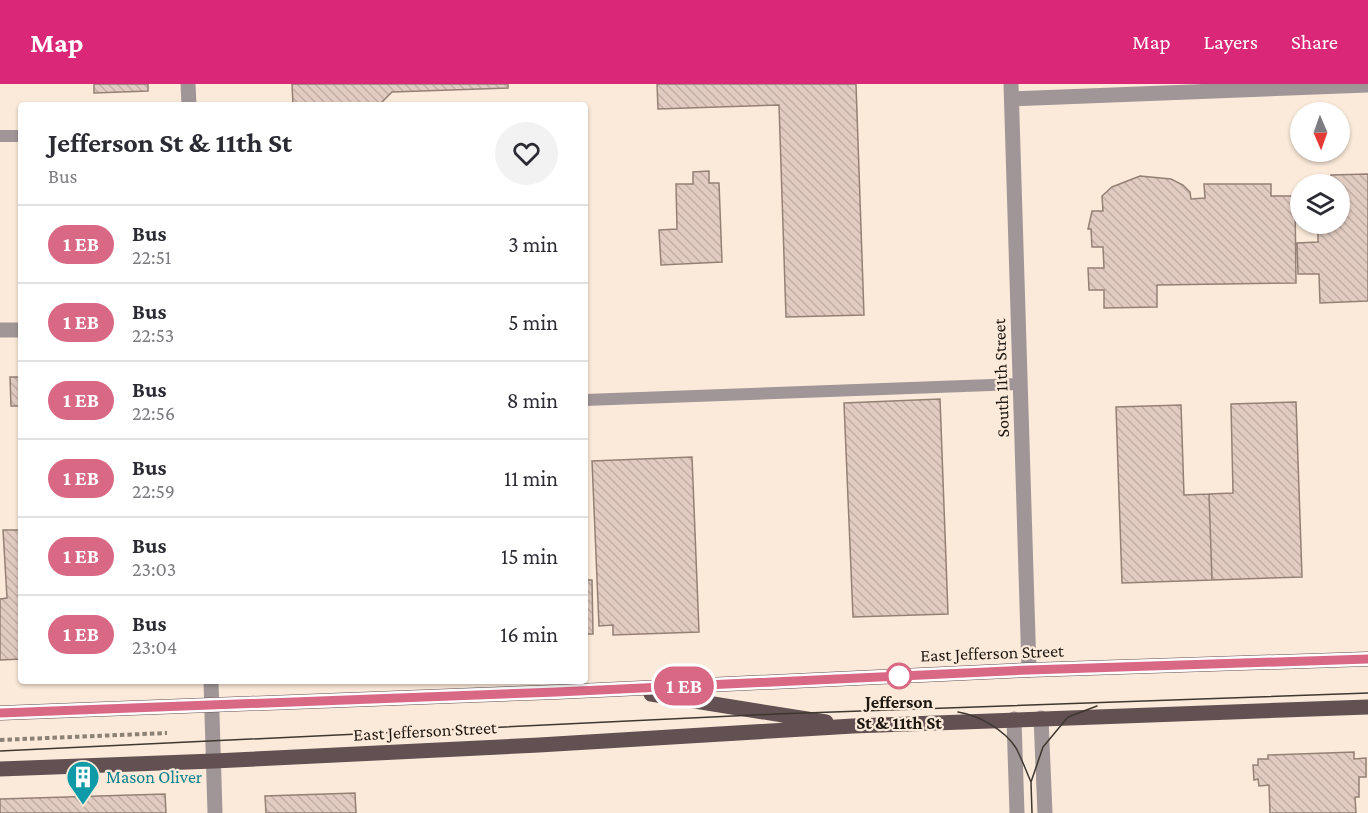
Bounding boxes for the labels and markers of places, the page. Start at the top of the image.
marker: Jefferson St & 11th St [886,663,912,689]
place label: Jefferson St & 11th St [856,692,942,733]
building icon: Mason Oliver [65,759,101,806]
place label: Mason Oliver [106,767,203,787]

